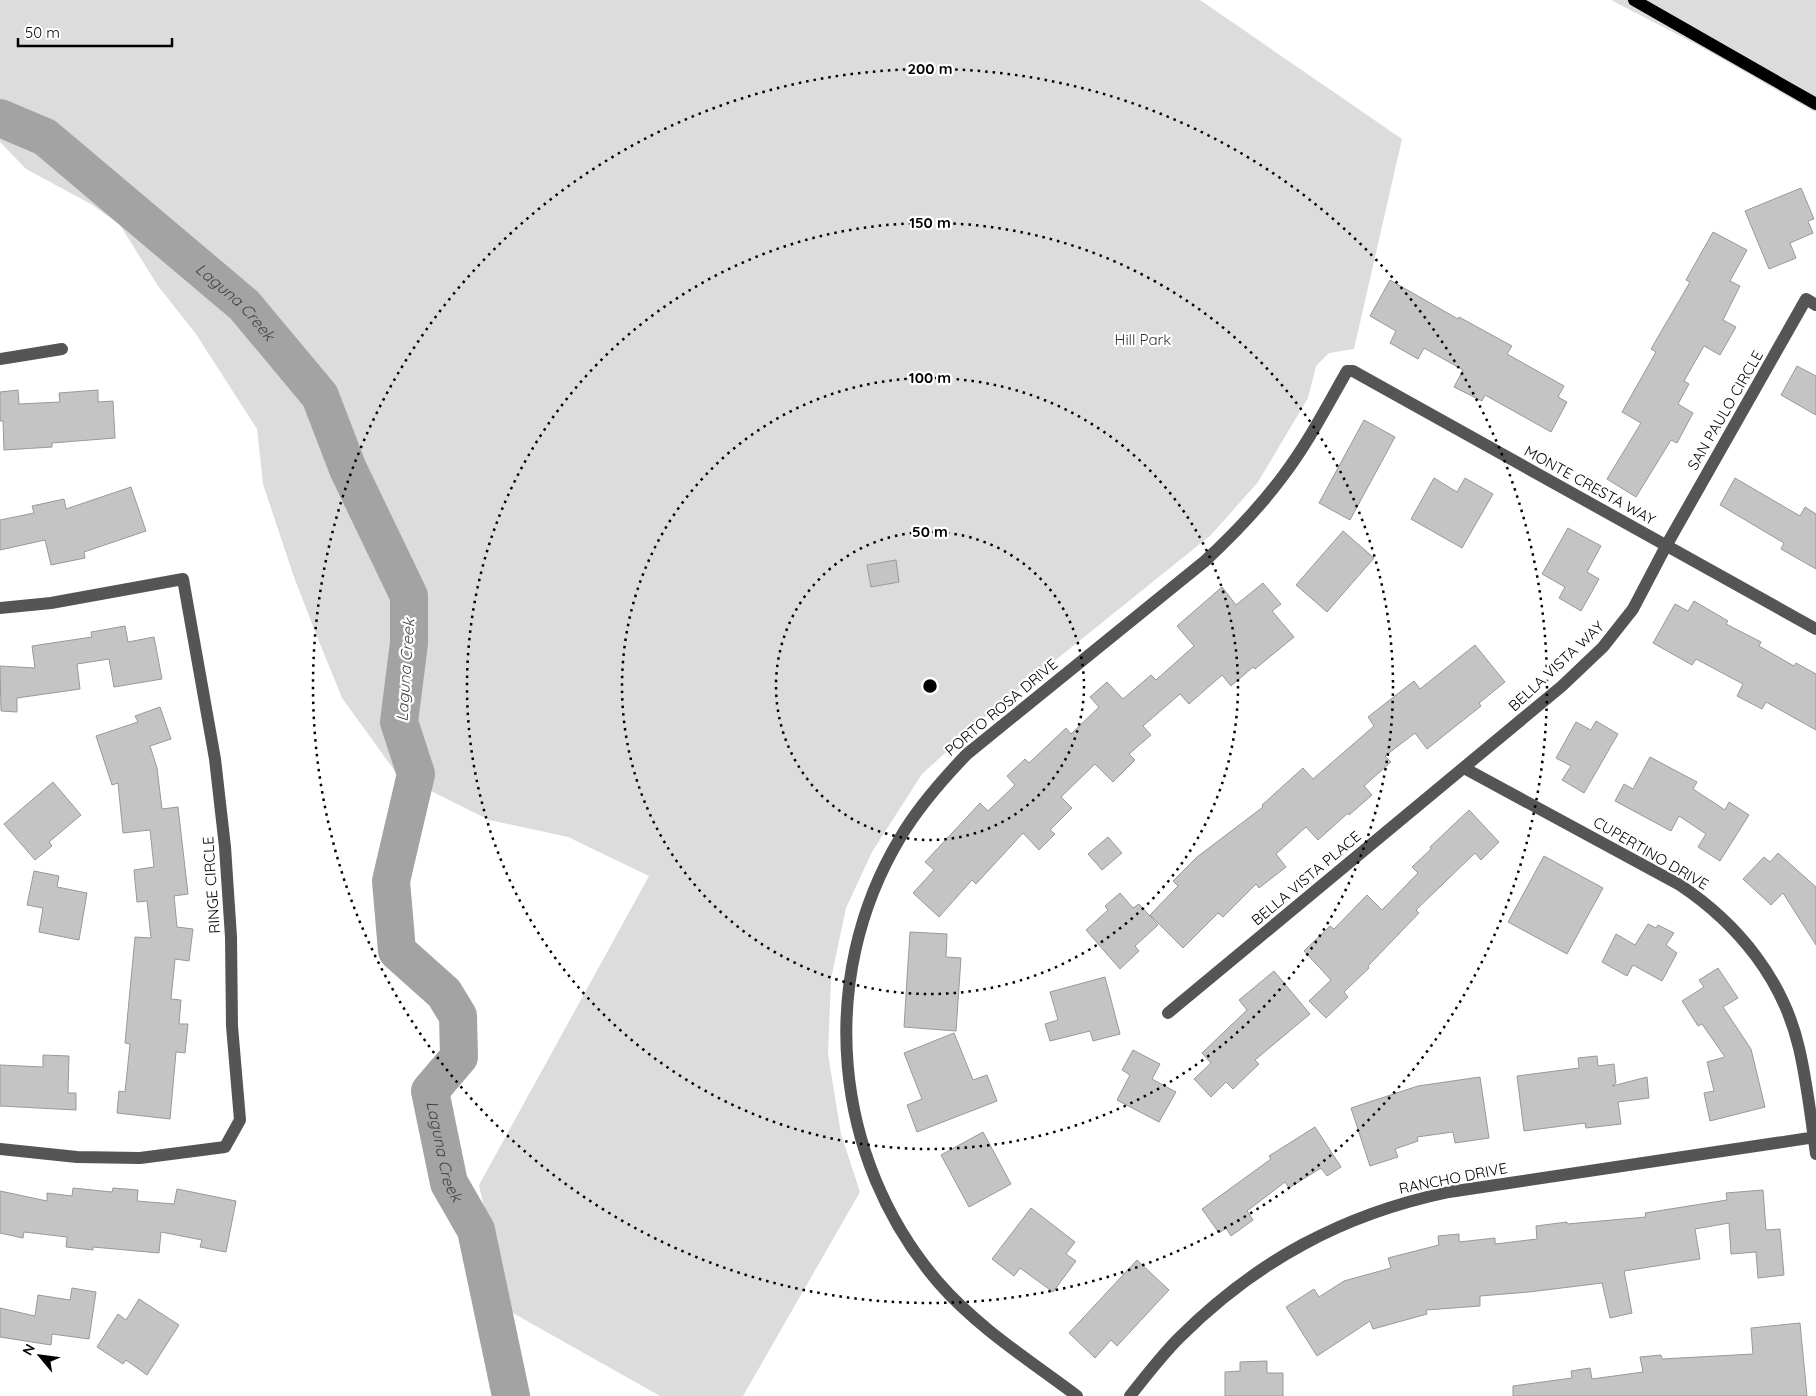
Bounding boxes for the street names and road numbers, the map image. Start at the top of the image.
street label: SAN PAULO CIRCLE [1683,347,1767,473]
street label: MONTE CRESTA WAY [1521,441,1659,529]
street label: BELLA VISTA WAY [1504,616,1608,715]
street label: PORTO ROSA DRIVE [941,654,1061,760]
street label: CUPERTINO DRIVE [1590,812,1712,894]
street label: BELLA VISTA PLACE [1247,827,1365,929]
street label: RINGE CIRCLE [198,836,224,934]
street label: RANCHO DRIVE [1397,1158,1509,1198]

